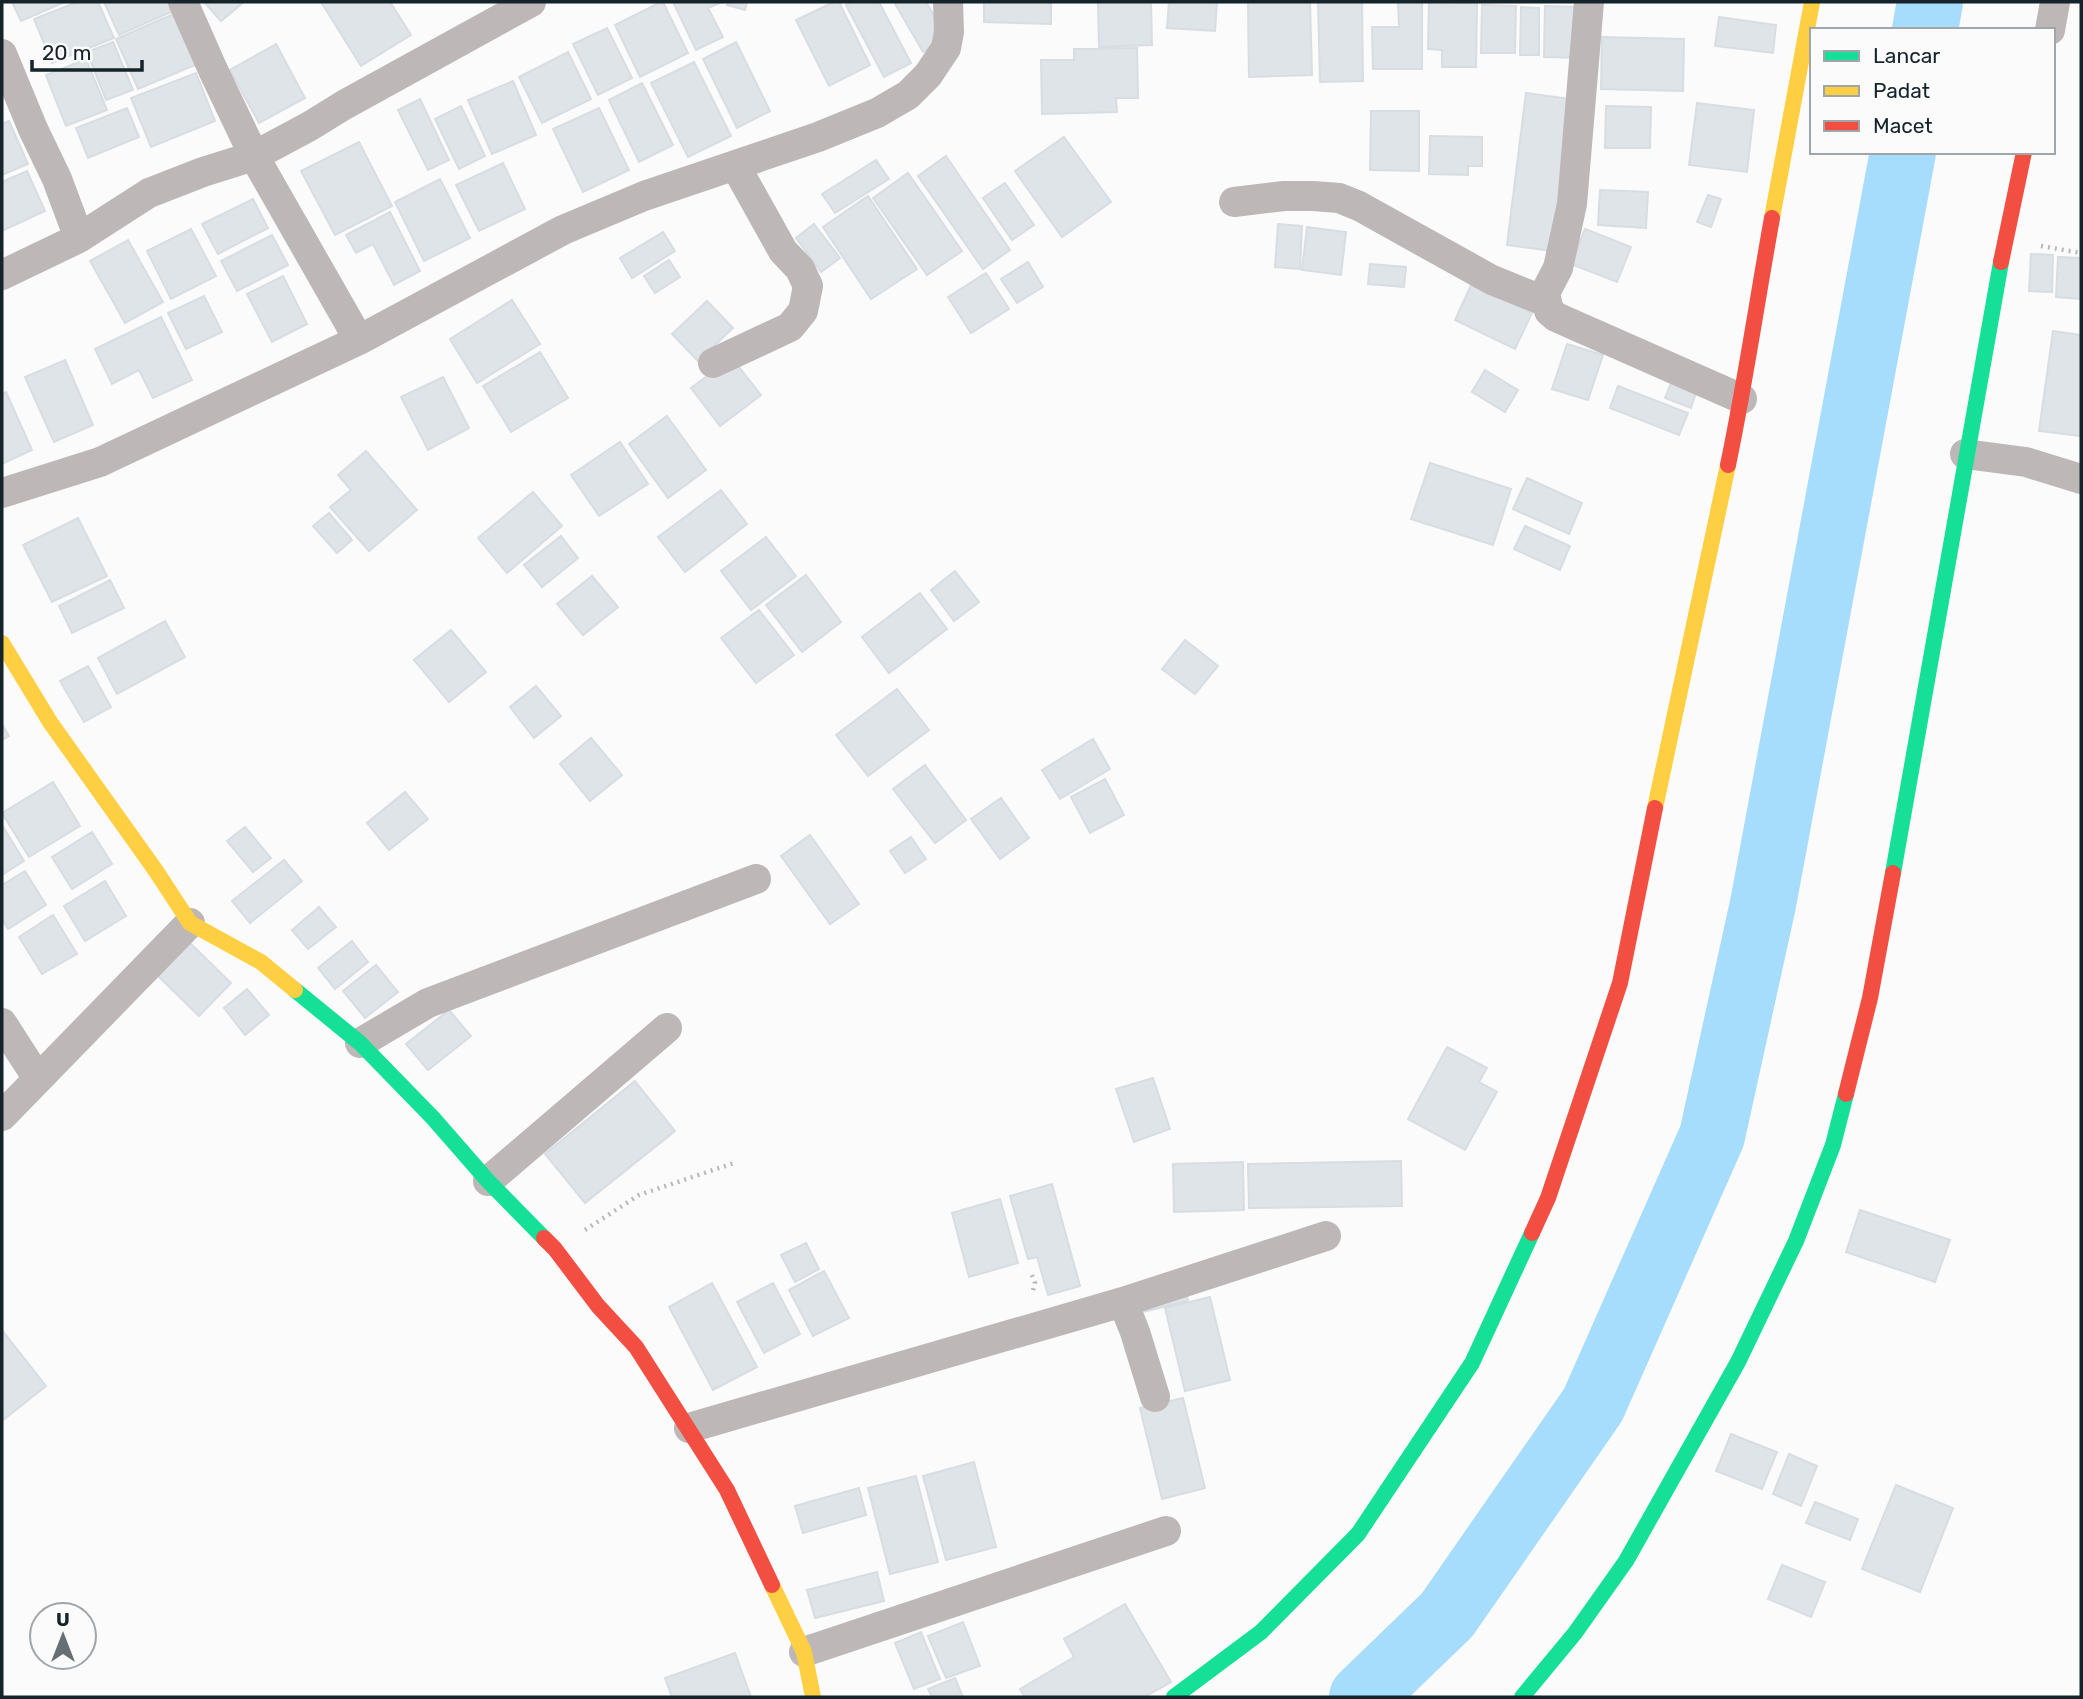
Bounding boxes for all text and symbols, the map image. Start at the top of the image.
scale bar [32,28,142,72]
legend [1810,28,2055,154]
text: 20 m [42,40,91,65]
text: Lancar [1873,43,1940,68]
text: Padat [1873,78,1930,103]
text: Macet [1873,113,1933,138]
north arrow [28,1601,98,1671]
text: U [56,1608,70,1631]

